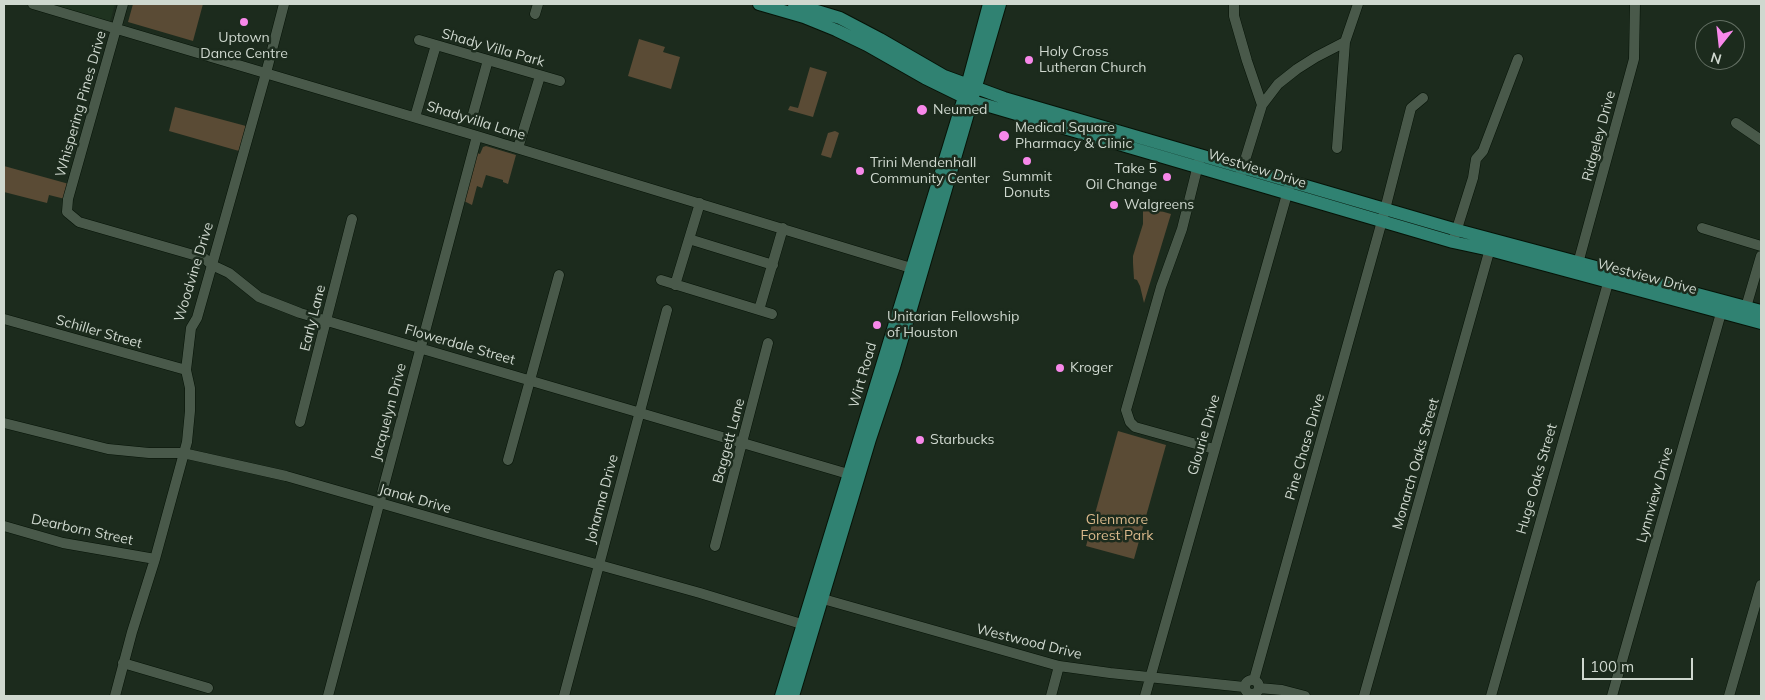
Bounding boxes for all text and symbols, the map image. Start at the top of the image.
marker: Uptown Dance Centre [238,16,250,28]
north arrow [1695,20,1745,70]
street label: Shady Villa Park [440,25,546,71]
street label: Whispering Pines Drive [52,29,110,179]
place label: Uptown Dance Centre [200,30,288,62]
place label: Holy Cross Lutheran Church [1039,44,1147,76]
text: N [1709,48,1724,69]
marker: Holy Cross Lutheran Church [1023,54,1035,66]
street label: Ridgeley Drive [1579,89,1619,183]
street label: Shadyvilla Lane [424,98,528,144]
place label: Neumed [933,102,987,118]
marker: Neumed [915,103,929,117]
place label: Medical Square Pharmacy & Clinic [1015,120,1132,152]
marker: Medical Square Pharmacy & Clinic [997,129,1011,143]
street label: Westview Drive [1206,146,1308,192]
place label: Trini Mendenhall Community Center [870,155,990,188]
marker: Summit Donuts [1021,155,1033,167]
place label: Take 5 Oil Change [1085,161,1157,193]
marker: Trini Mendenhall Community Center [854,165,866,177]
place label: Summit Donuts [1002,169,1052,202]
marker: Take 5 Oil Change [1161,171,1173,183]
place label: Walgreens [1124,197,1194,213]
marker: Walgreens [1108,199,1120,211]
street label: Woodvine Drive [171,220,217,324]
street label: Westview Drive [1595,256,1699,298]
street label: Early Lane [297,283,329,353]
place label: Unitarian Fellowship of Houston [887,309,1019,342]
street label: Schiller Street [54,312,144,352]
marker: Unitarian Fellowship of Houston [871,319,883,331]
street label: Flowerdale Street [403,321,517,369]
street label: Wirt Road [846,340,880,410]
place label: Kroger [1070,360,1113,376]
street label: Jacquelyn Drive [368,361,410,463]
marker: Kroger [1054,362,1066,374]
street label: Pine Chase Drive [1282,392,1328,502]
street label: Glourie Drive [1184,393,1224,477]
street label: Monarch Oaks Street [1389,396,1443,532]
street label: Baggett Lane [710,397,748,485]
street label: Huge Oaks Street [1513,422,1561,536]
place label: Starbucks [930,432,995,448]
marker: Starbucks [914,434,926,446]
street label: Lynnview Drive [1633,445,1677,545]
street label: Johanna Drive [582,453,622,545]
street label: Janak Drive [377,481,453,517]
street label: Dearborn Street [30,511,134,549]
park label: Glenmore Forest Park [1080,512,1154,544]
street label: Westwood Drive [974,621,1084,663]
scale bar [1585,648,1696,680]
text: 100 m [1590,657,1634,676]

